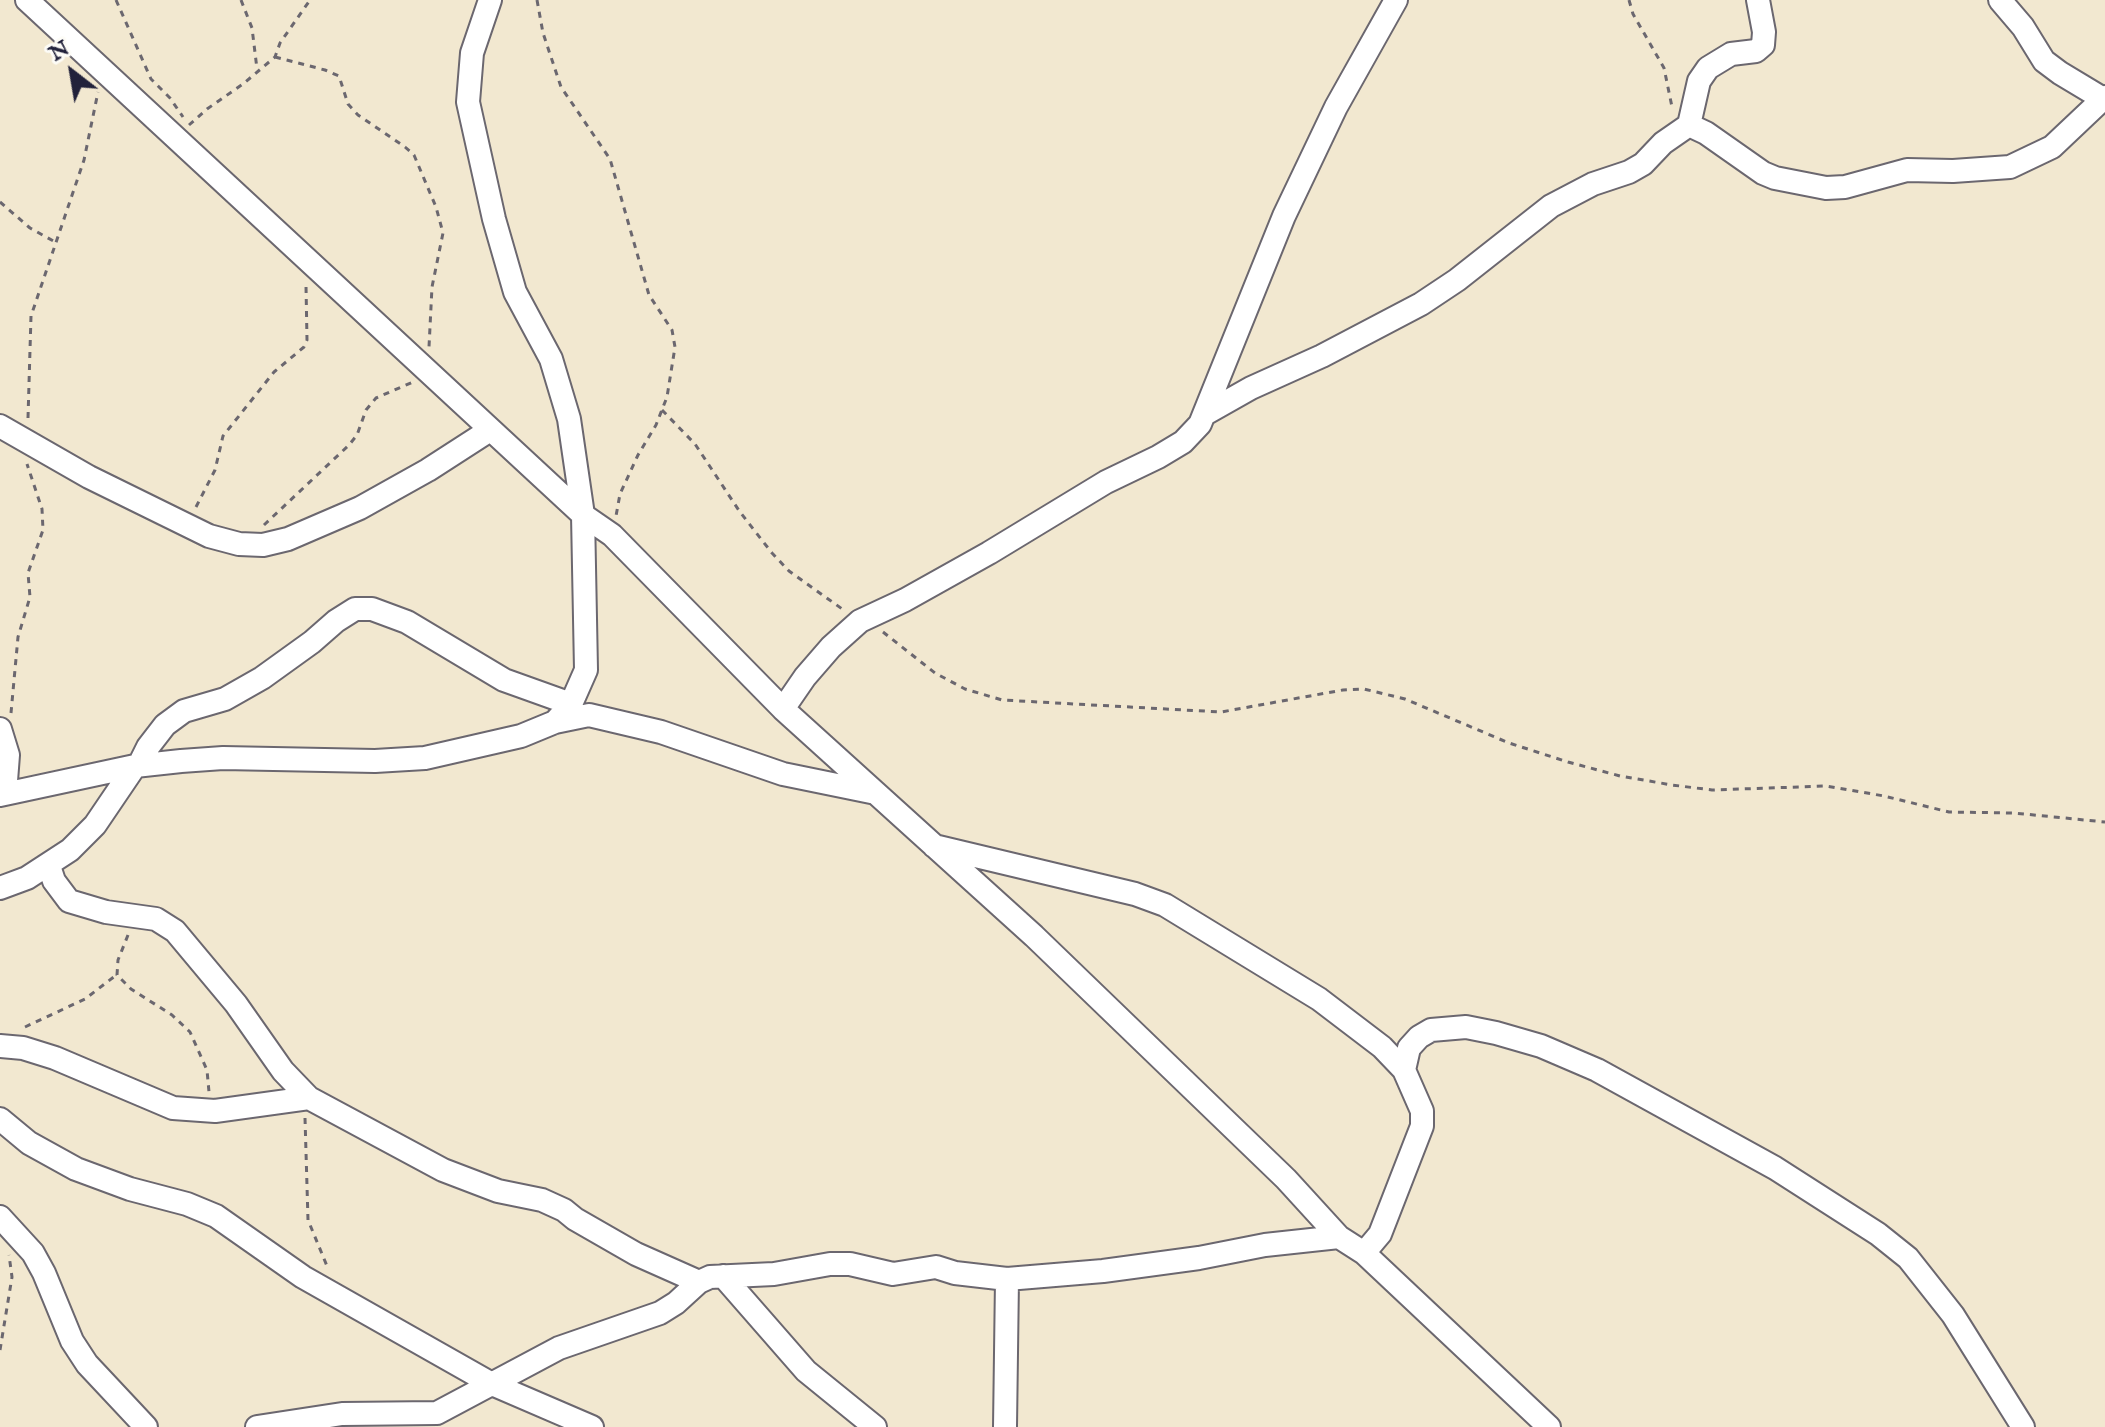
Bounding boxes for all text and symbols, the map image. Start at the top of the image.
north arrow [32,32,112,112]
text: N [44,35,75,68]

